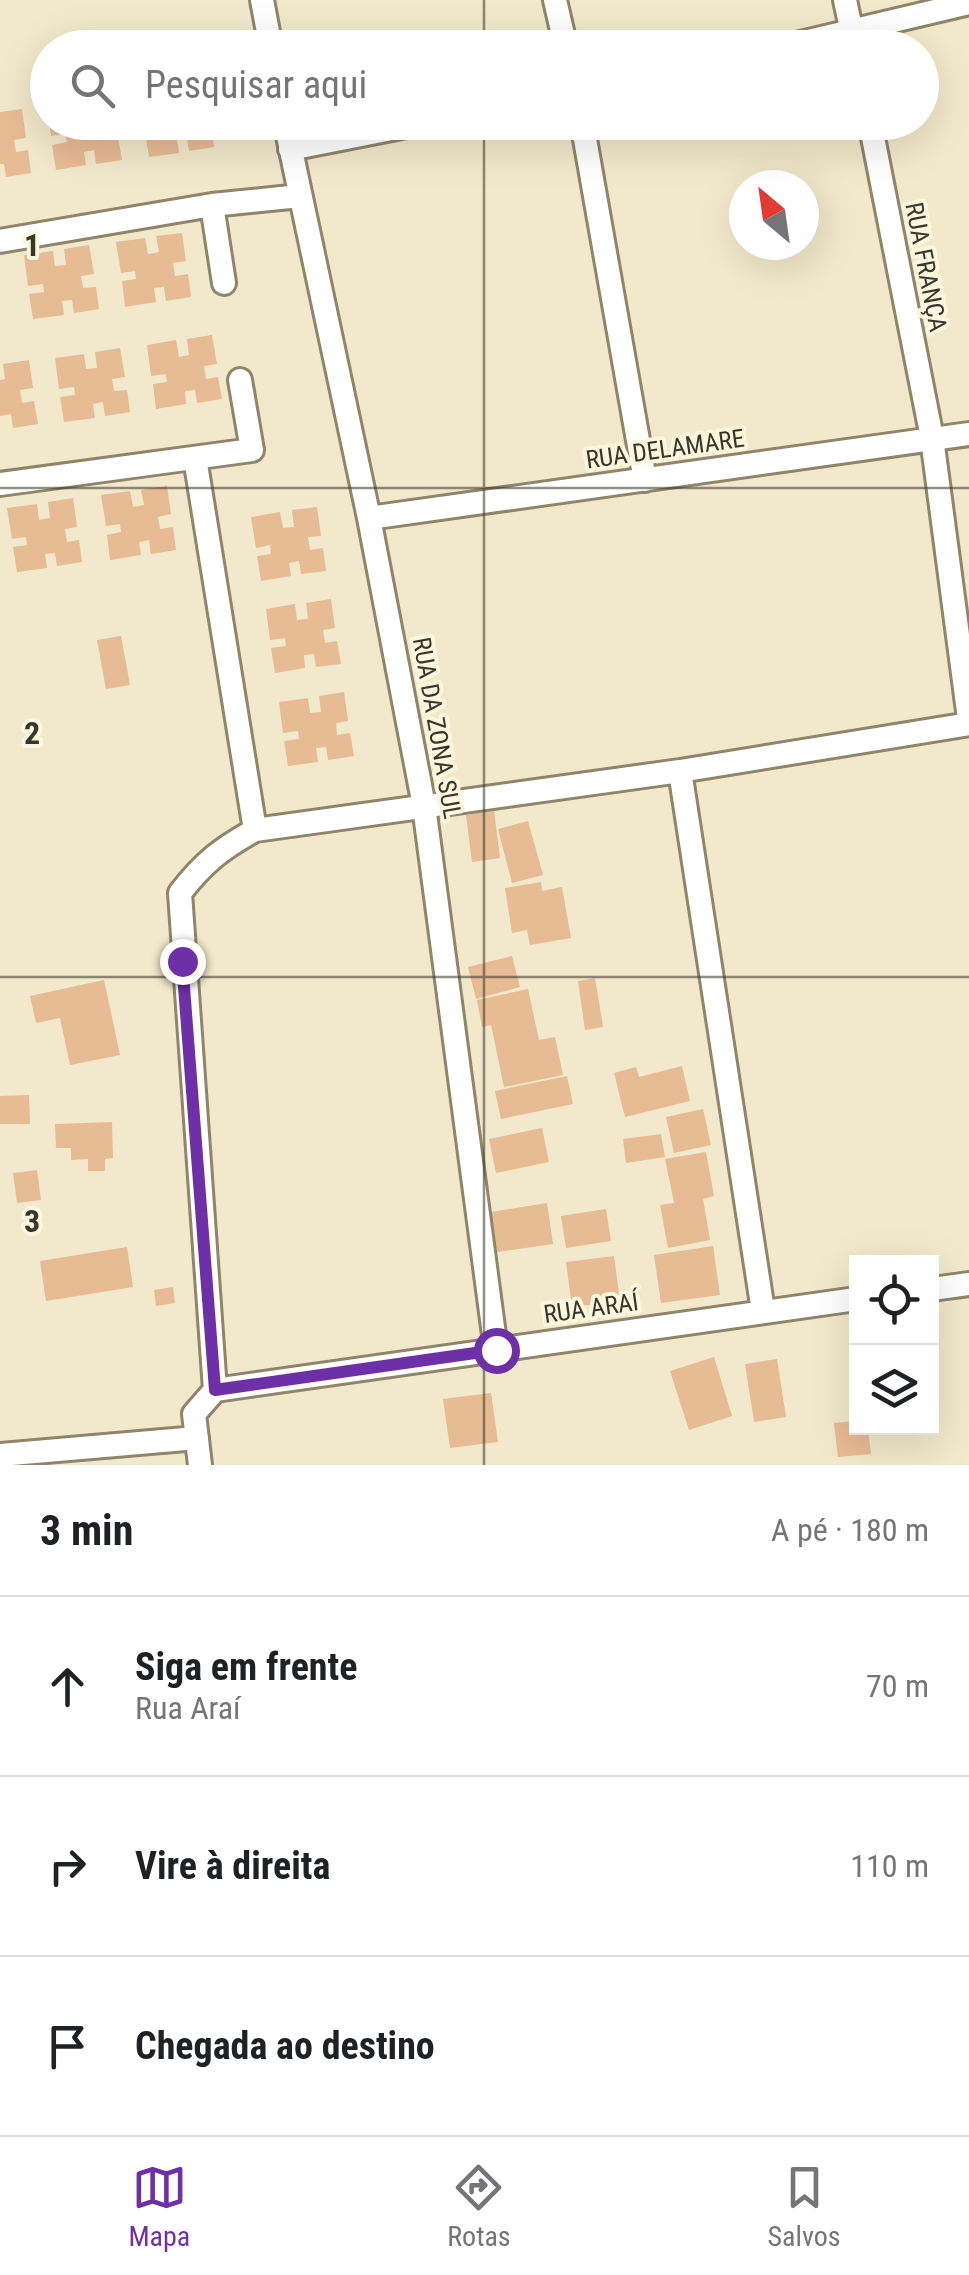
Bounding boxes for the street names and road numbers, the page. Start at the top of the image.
street label: RUA FRANÇA [899,200,953,334]
street label: RUA DELAMARE [584,424,746,474]
street label: RUA DA ZONA SUL [407,635,467,821]
street label: RUA ARAÍ [542,1286,641,1329]

